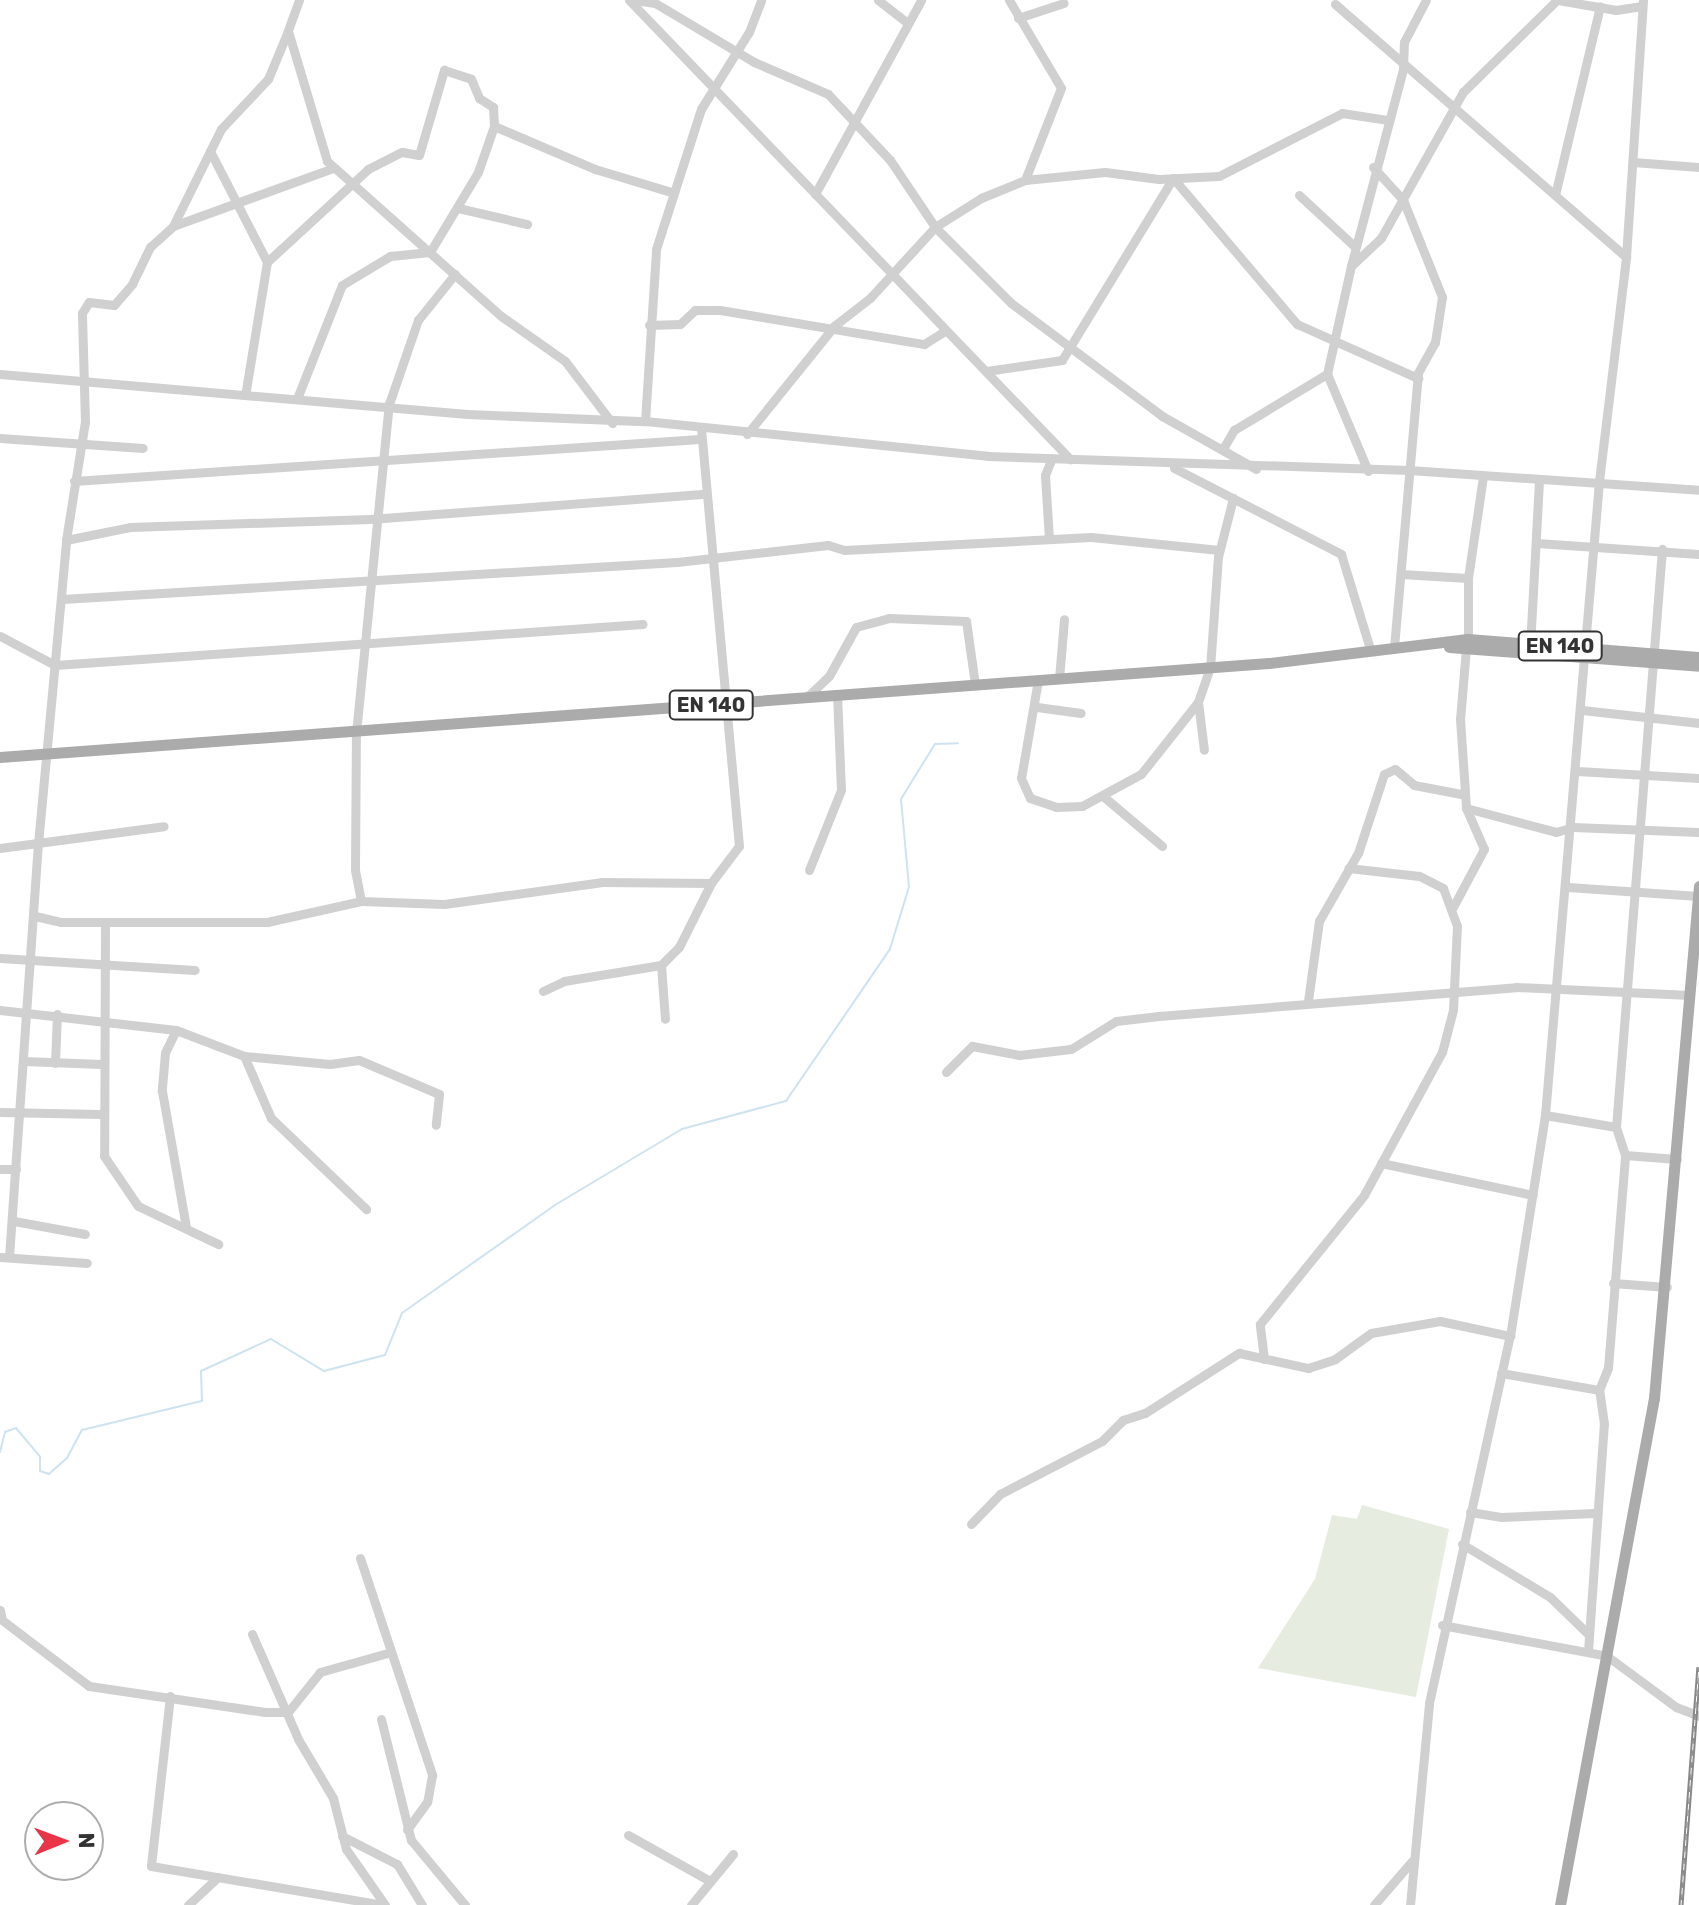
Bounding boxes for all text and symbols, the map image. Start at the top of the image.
road number: EN 140 [1516,630,1604,662]
road number: EN 140 [667,689,755,721]
north arrow [24,1801,104,1881]
text: N [73,1832,100,1849]

